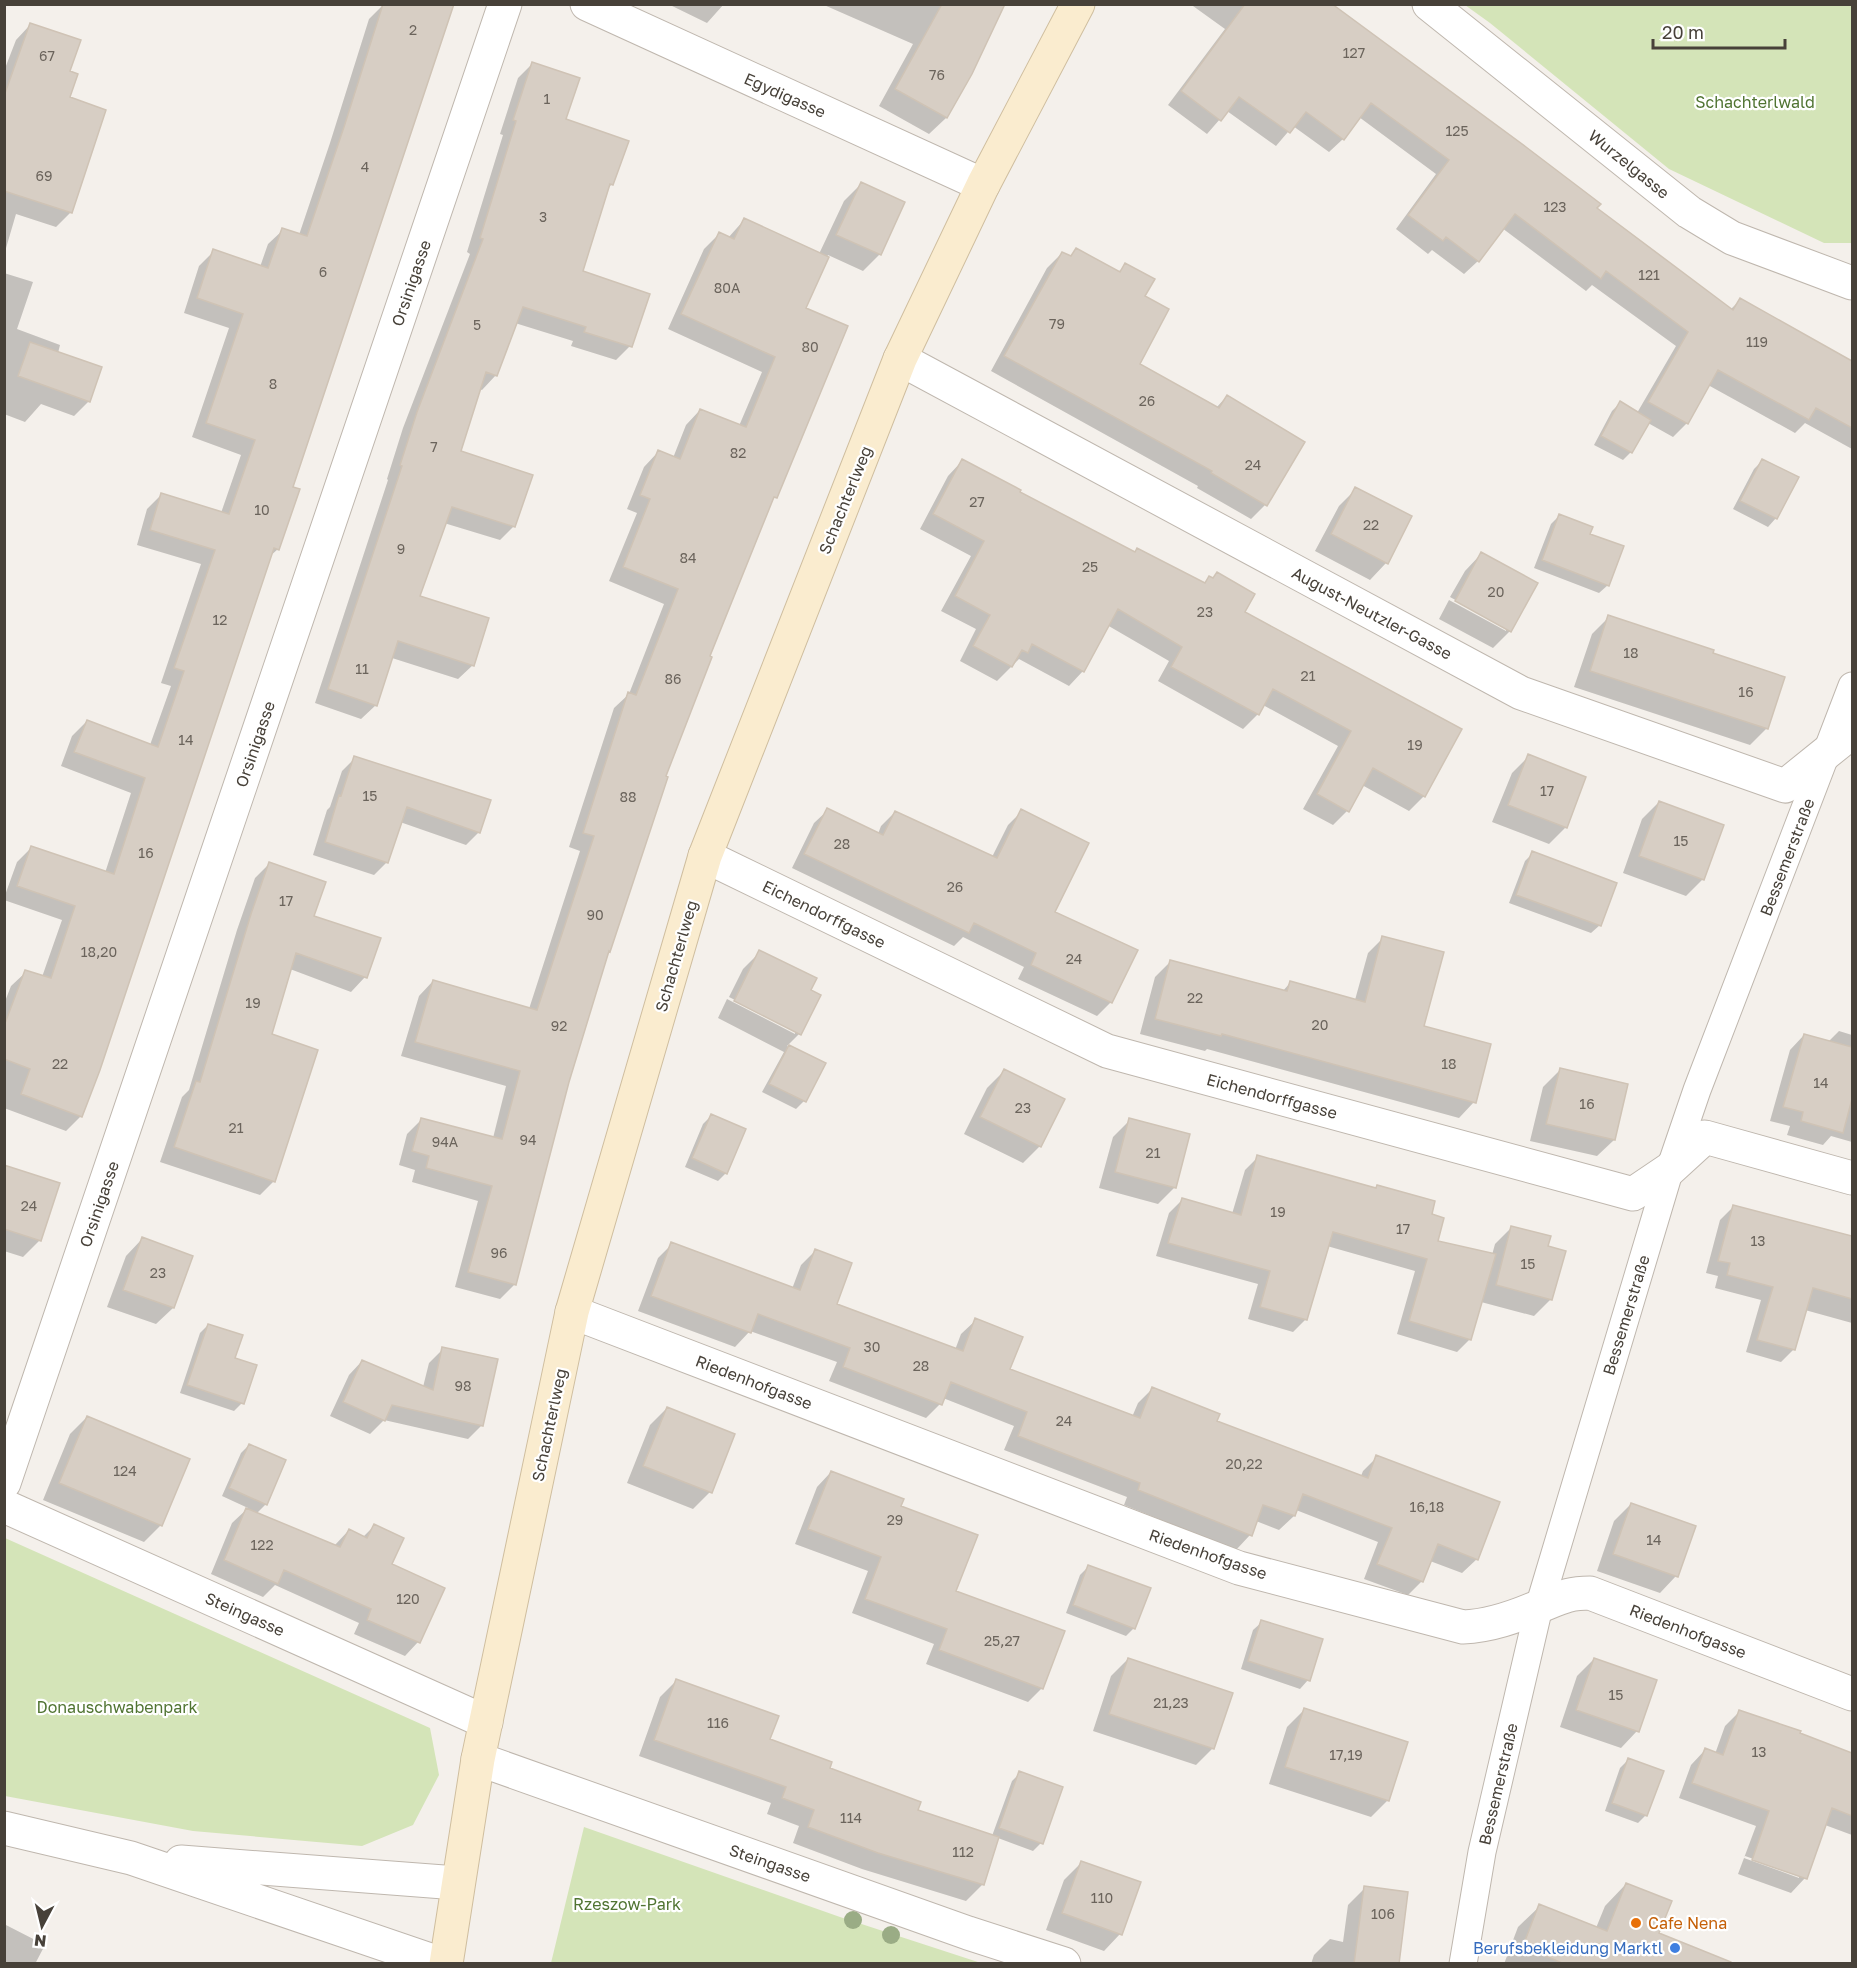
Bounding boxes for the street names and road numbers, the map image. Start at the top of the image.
street label: Egydigasse [741,68,829,122]
street label: Wurzelgasse [1584,125,1674,203]
street label: Orsinigasse [387,237,435,329]
street label: Schachterlweg [814,443,876,557]
street label: August-Neutzler-Gasse [1289,562,1455,664]
street label: Orsinigasse [231,698,279,790]
street label: Bessemerstraße [1755,795,1819,919]
street label: Eichendorffgasse [759,876,889,952]
street label: Schachterlweg [651,898,701,1014]
street label: Eichendorffgasse [1204,1069,1340,1123]
street label: Orsinigasse [75,1158,123,1250]
street label: Bessemerstraße [1598,1253,1654,1377]
street label: Riedenhofgasse [693,1351,815,1413]
street label: Schachterlweg [527,1367,571,1483]
street label: Riedenhofgasse [1146,1524,1270,1584]
street label: Steingasse [202,1588,288,1640]
street label: Riedenhofgasse [1627,1600,1749,1662]
street label: Bessemerstraße [1474,1721,1522,1847]
street label: Steingasse [727,1840,813,1886]

